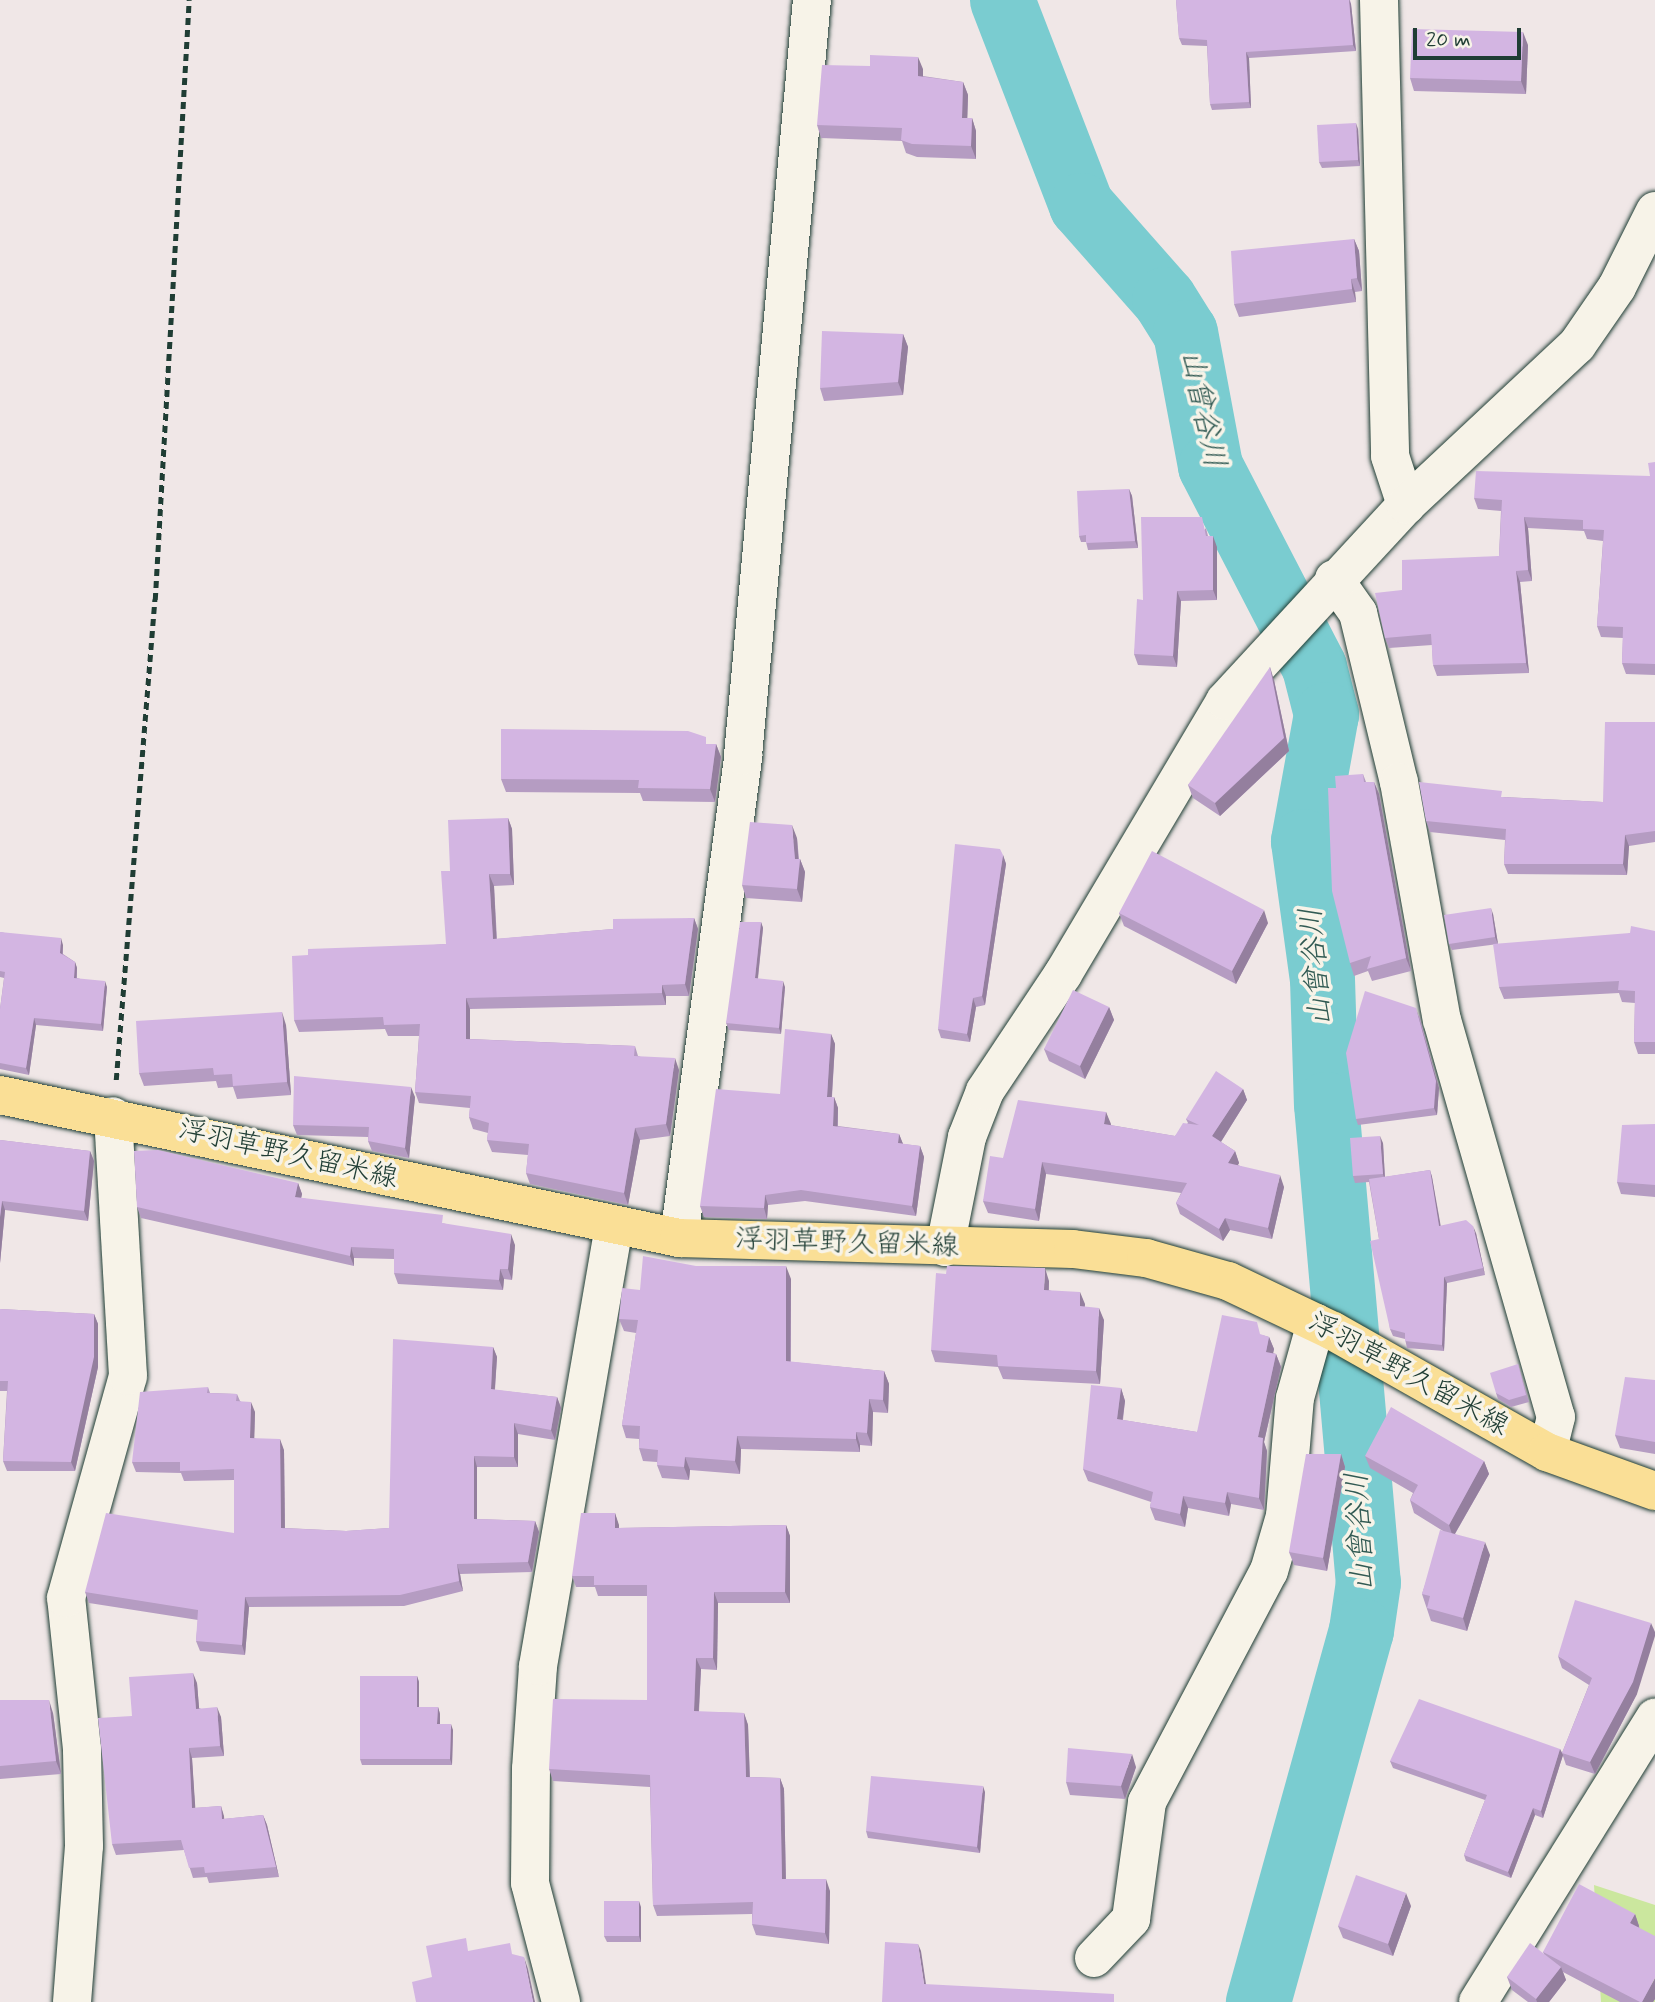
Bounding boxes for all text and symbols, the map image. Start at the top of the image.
scale bar [1417,14,1526,58]
text: 20 m [1426,26,1471,54]
water label: 山曾谷川 [1172,347,1232,471]
water label: 山曾谷川 [1294,906,1340,1028]
street label: 浮羽草野久留米線 [175,1113,401,1197]
street label: 浮羽草野久留米線 [734,1223,960,1265]
street label: 浮羽草野久留米線 [1302,1306,1514,1444]
water label: 山曾谷川 [1340,1471,1382,1593]

